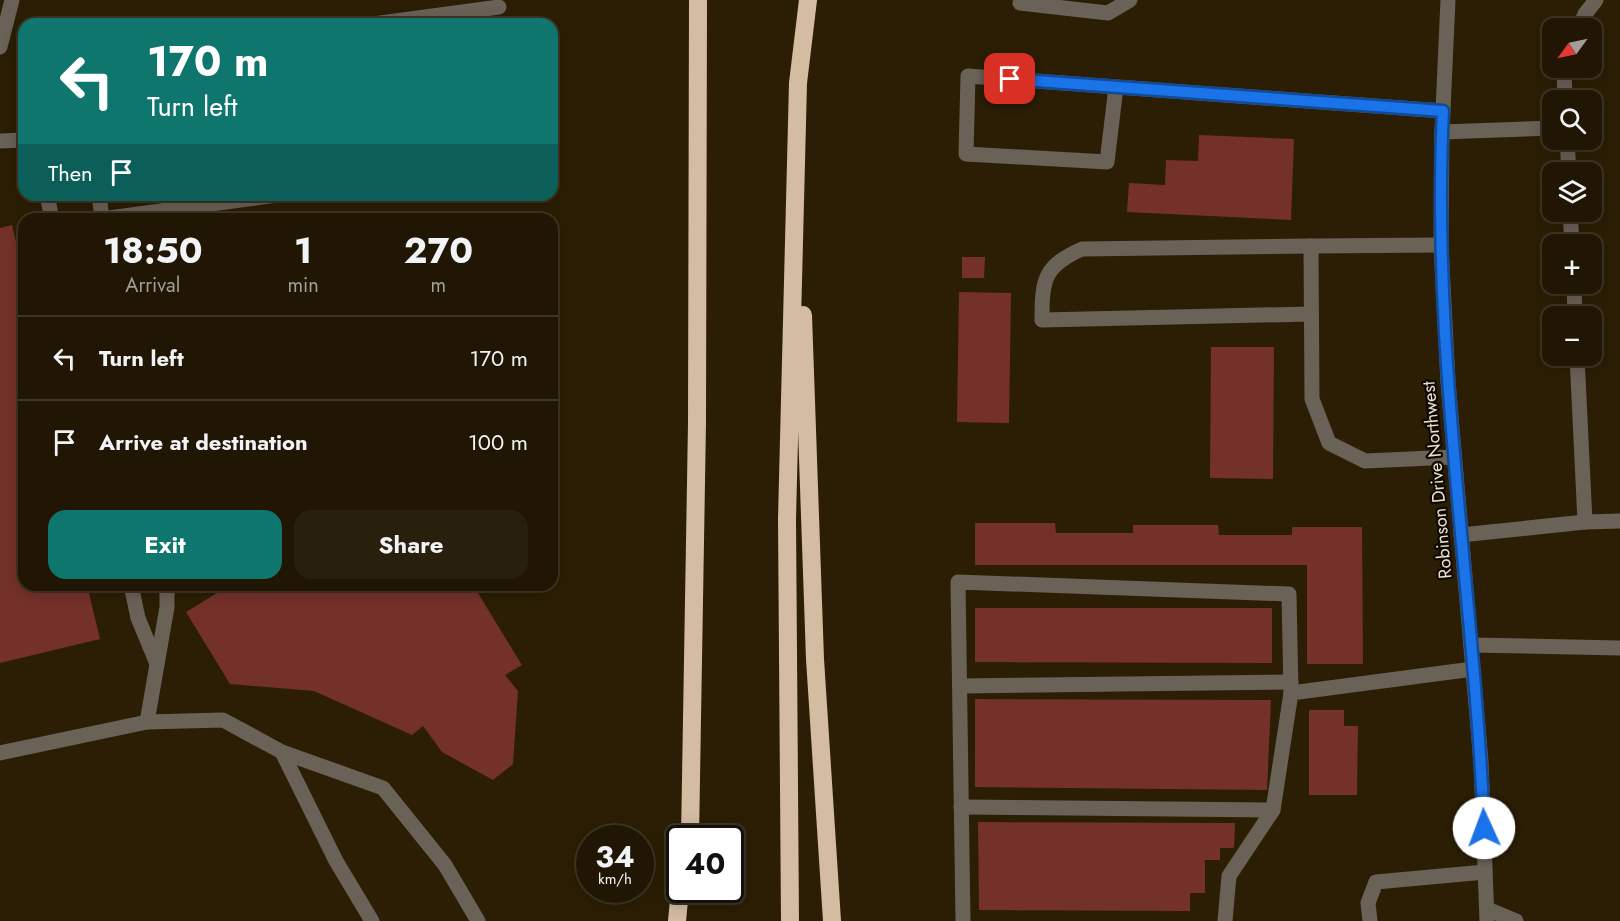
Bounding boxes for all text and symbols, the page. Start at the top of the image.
north arrow [1542,18,1602,78]
map controls [1542,18,1602,366]
text: 170 m [147,31,269,92]
icon: left [48,42,126,120]
pin [984,53,1035,104]
icon: arrive [993,62,1026,95]
text: Turn left [147,87,237,126]
button: search [1542,90,1602,150]
icon: arrive [105,156,138,189]
text: Then [48,157,93,189]
button: layers [1542,162,1602,222]
text: 18:50 [103,224,203,276]
text: 1 [294,224,312,276]
text: 270 [404,224,473,276]
button: + [1542,234,1602,294]
text: Arrival [125,271,180,300]
text: min [288,271,319,300]
text: m [431,271,446,300]
button: − [1542,306,1602,366]
icon: left [48,342,81,375]
text: Turn left [99,342,184,374]
text: 170 m [470,342,528,374]
street label: Robinson Drive Northwest [1415,380,1459,580]
icon: arrive [48,426,81,459]
text: Arrive at destination [99,426,308,458]
text: 100 m [468,426,528,458]
button: Exit [48,510,282,579]
button: Share [294,510,528,579]
position arrow [1452,796,1516,860]
speed limit sign: 40 [666,825,744,903]
text: 34 [595,835,635,878]
text: km/h [598,868,632,890]

